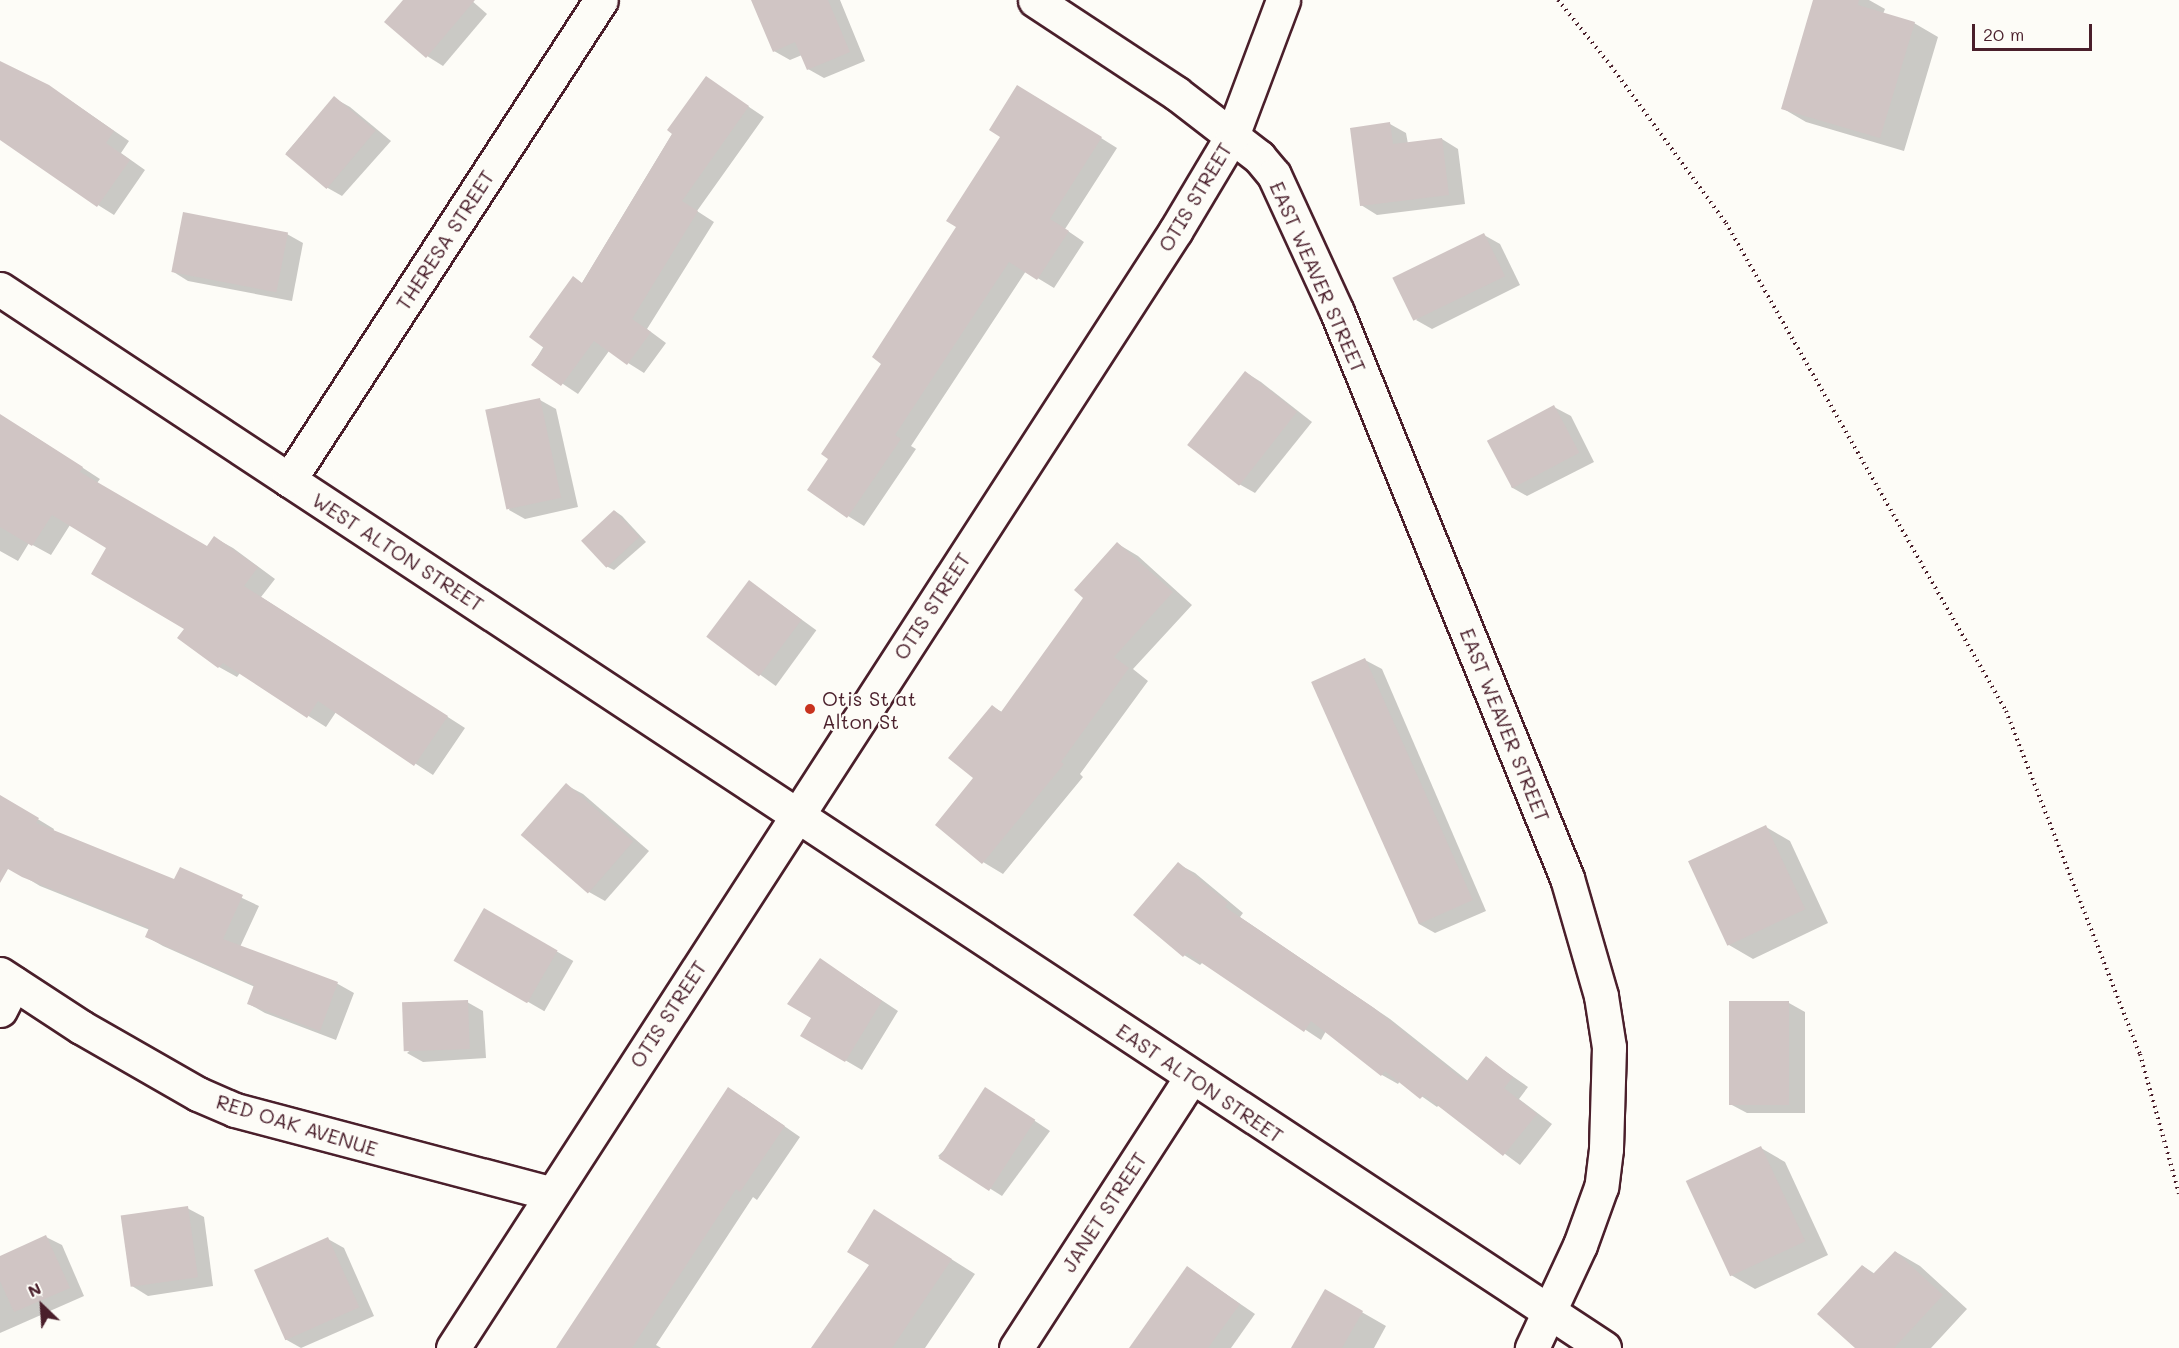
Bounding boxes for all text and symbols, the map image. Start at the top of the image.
scale bar [1975,12,2095,50]
text: 20 m [1983,22,2024,46]
street label: OTIS STREET [1153,138,1237,256]
street label: THERESA STREET [391,166,499,314]
street label: EAST WEAVER STREET [1265,178,1371,376]
street label: WEST ALTON STREET [308,488,488,616]
street label: OTIS STREET [889,548,975,664]
street label: EAST WEAVER STREET [1455,625,1555,825]
place label: Otis St at Alton St [822,686,917,733]
marker: Otis St at Alton St [803,702,817,716]
street label: OTIS STREET [625,956,711,1072]
street label: EAST ALTON STREET [1112,1018,1288,1148]
street label: RED OAK AVENUE [213,1089,381,1161]
street label: JANET STREET [1056,1148,1152,1276]
north arrow [12,1276,72,1336]
text: N [24,1277,44,1301]

